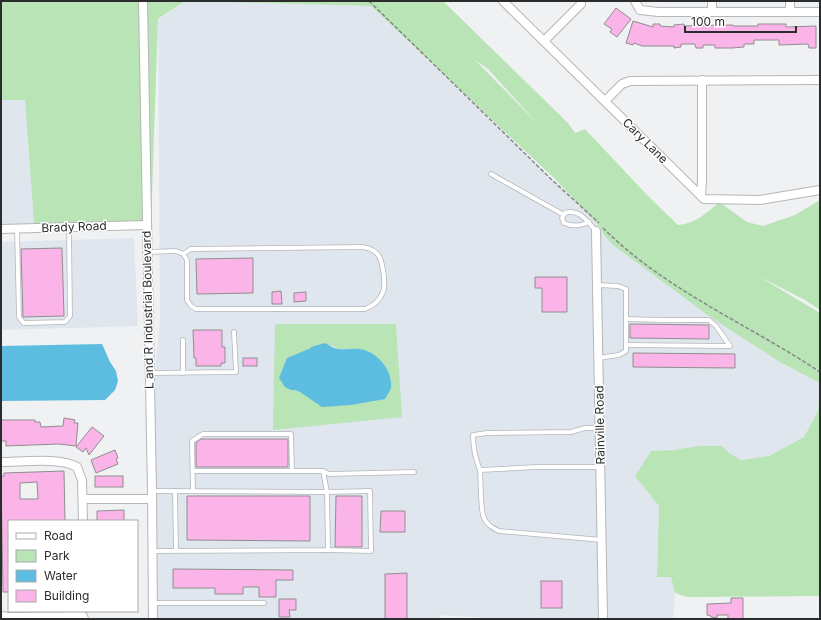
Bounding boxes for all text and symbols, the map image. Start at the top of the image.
scale bar [685,8,796,34]
text: 100 m [691,14,725,29]
street label: Cary Lane [620,115,671,166]
street label: Brady Road [41,218,107,235]
street label: L and R Industrial Boulevard [139,231,156,389]
street label: Rainville Road [591,385,608,465]
legend [8,520,138,612]
text: Road [44,528,73,543]
text: Park [44,548,70,563]
text: Water [44,568,78,583]
text: Building [44,588,89,603]

